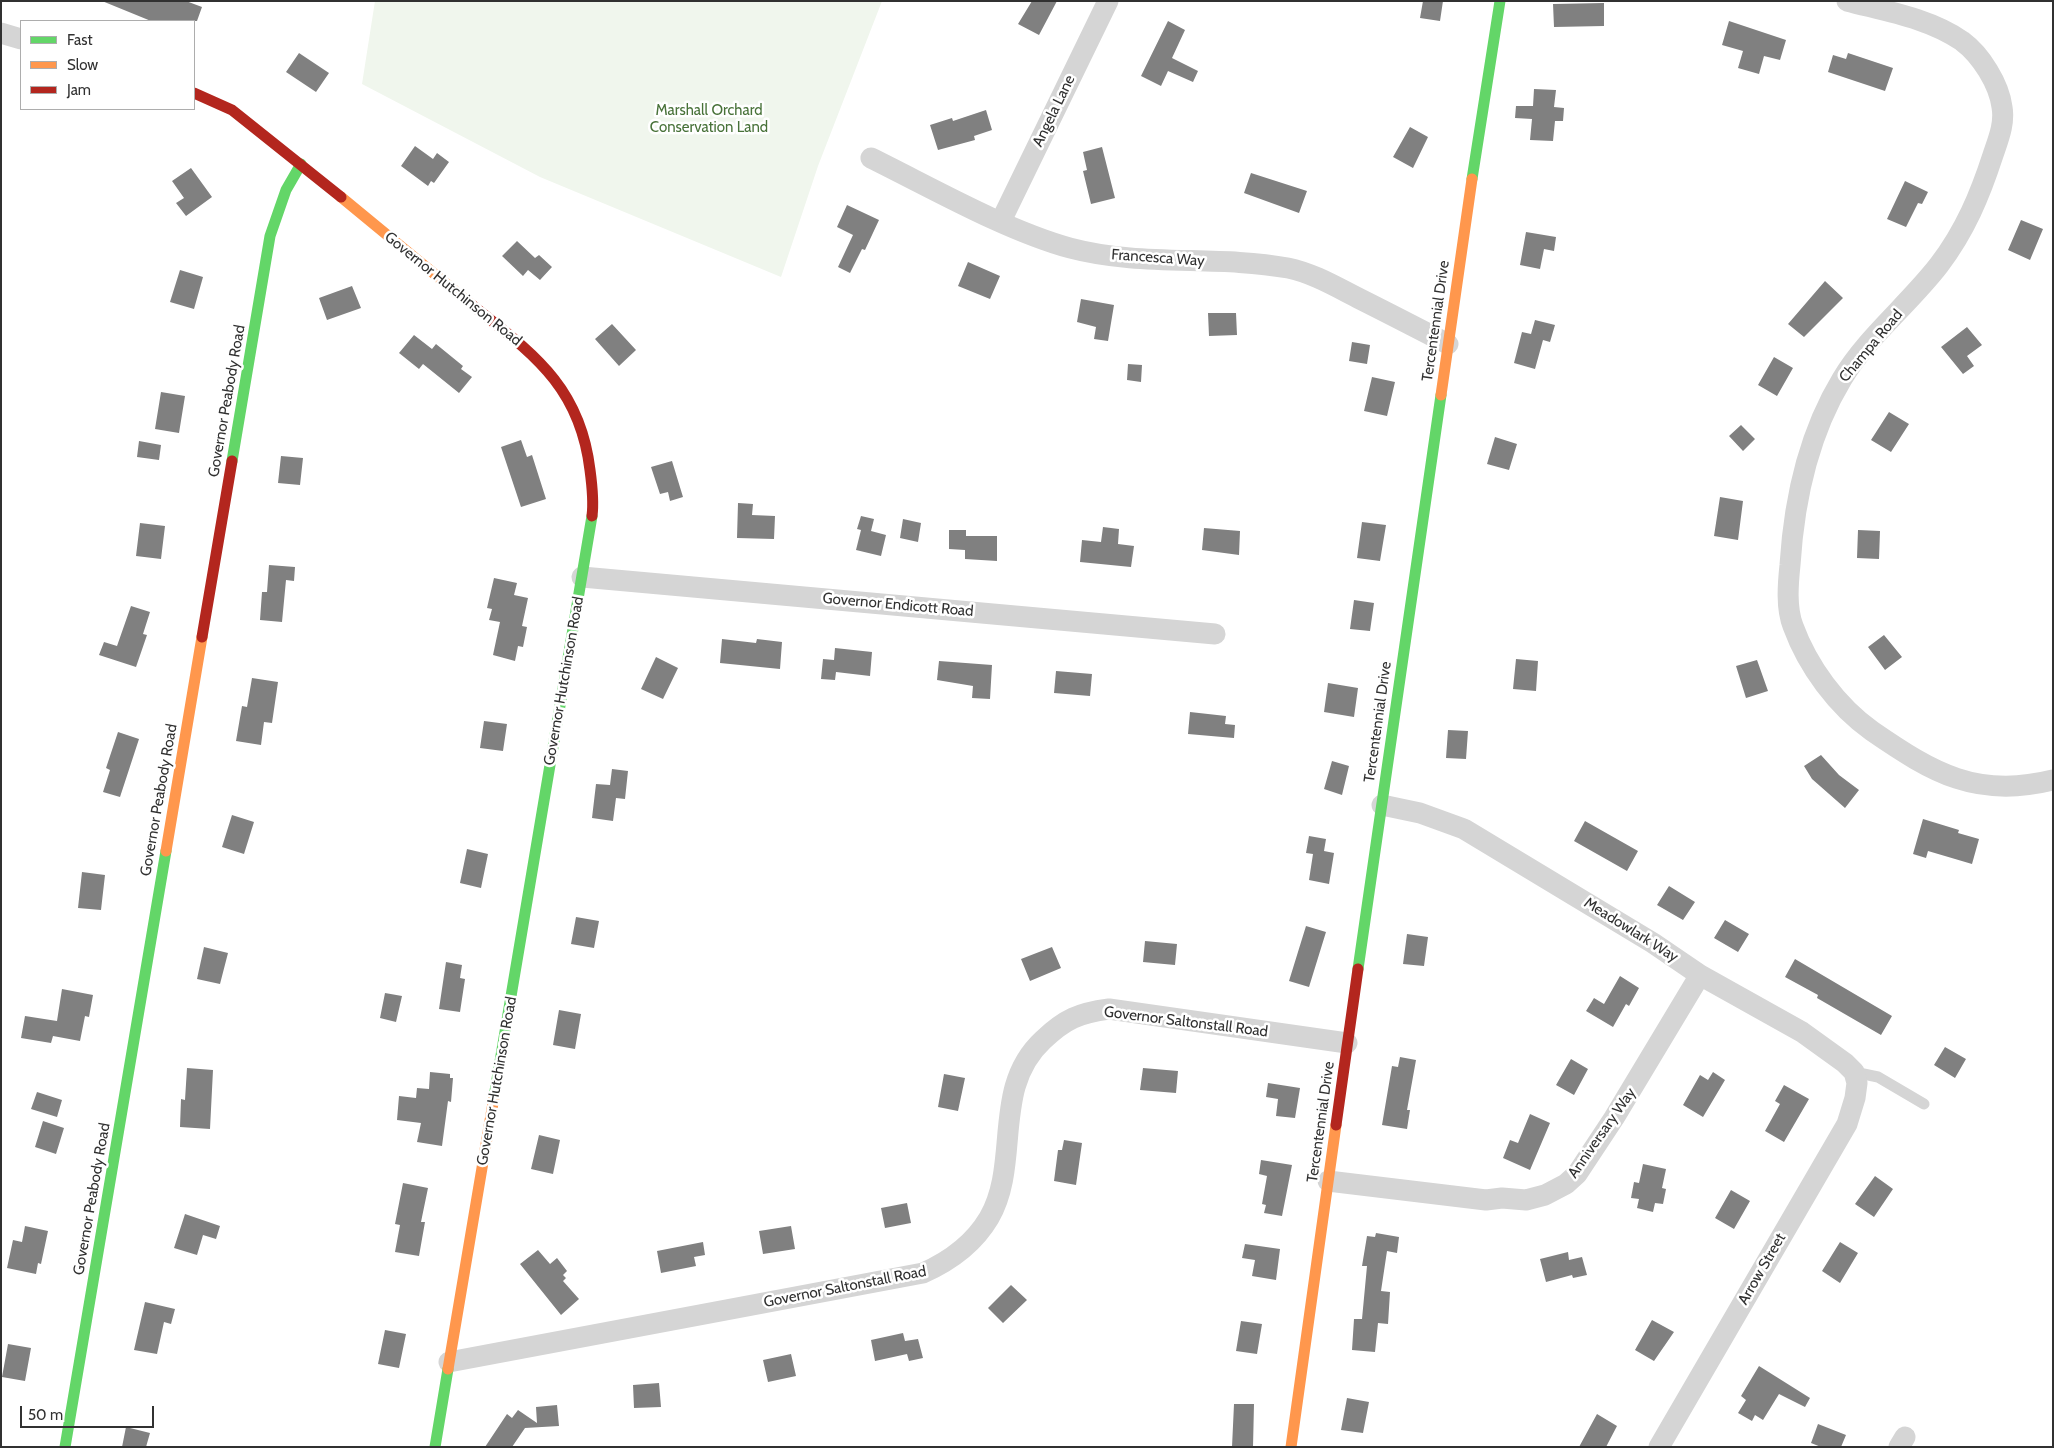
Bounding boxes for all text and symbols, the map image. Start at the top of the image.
legend [20,20,195,110]
text: Fast [67,31,92,49]
text: Slow [67,56,98,74]
street label: Angela Lane [1029,72,1079,150]
text: Jam [67,81,91,99]
park label: Marshall Orchard Conservation Land [650,102,768,137]
street label: Governor Hutchinson Road [381,228,525,350]
street label: Francesca Way [1111,246,1205,270]
street label: Tercentennial Drive [1419,259,1453,383]
street label: Champa Road [1835,306,1907,386]
street label: Governor Peabody Road [205,324,249,478]
street label: Governor Endicott Road [822,589,974,621]
street label: Governor Hutchinson Road [540,595,588,767]
street label: Tercentennial Drive [1361,660,1395,784]
street label: Governor Peabody Road [137,723,181,877]
street label: Meadowlark Way [1580,894,1682,966]
street label: Governor Hutchinson Road [473,995,521,1167]
street label: Governor Saltonstall Road [1103,1003,1269,1041]
street label: Tercentennial Drive [1304,1060,1338,1184]
street label: Anniversary Way [1564,1084,1640,1182]
street label: Governor Peabody Road [70,1122,114,1276]
street label: Arrow Street [1734,1230,1790,1308]
street label: Governor Saltonstall Road [762,1262,928,1312]
scale bar [22,1396,156,1428]
text: 50 m [28,1406,63,1424]

